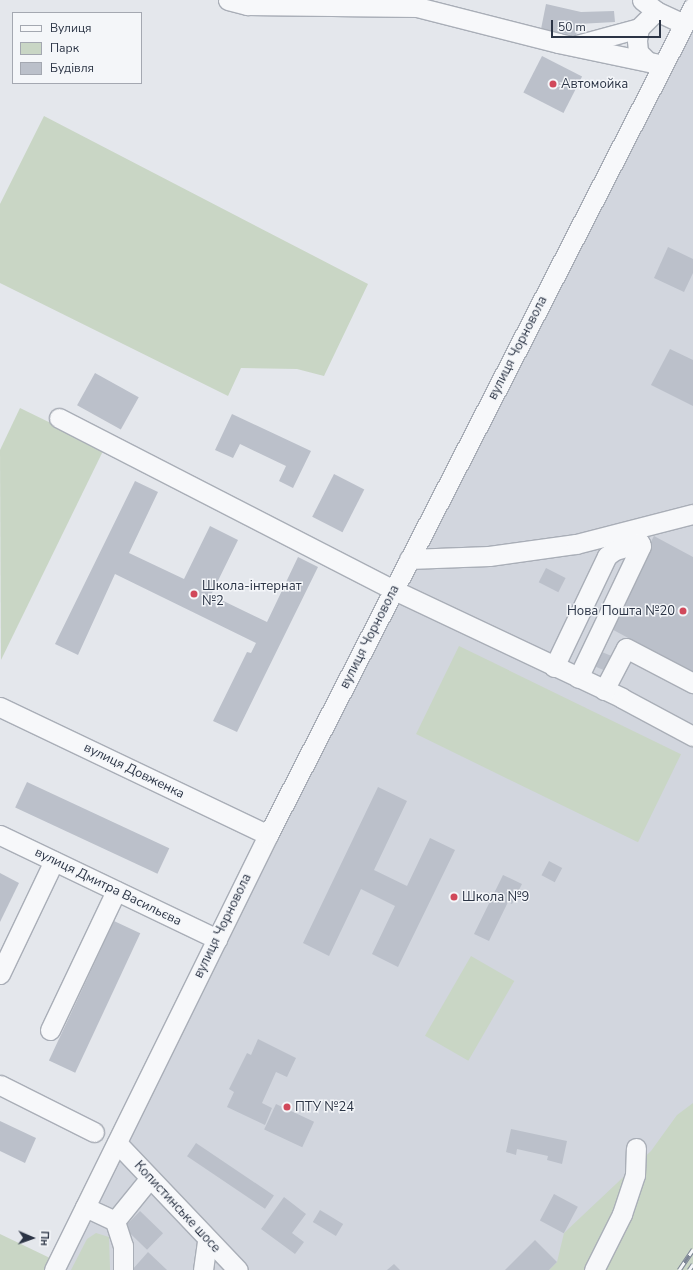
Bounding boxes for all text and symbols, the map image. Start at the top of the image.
legend [12,12,142,84]
scale bar [553,12,663,38]
text: 50 m [558,19,586,35]
text: Вулиця [50,20,92,36]
text: Парк [50,40,79,56]
text: Будівля [50,60,94,76]
place label: Автомойка [561,76,628,92]
marker: Автомойка [548,79,558,89]
street label: вулиця Чорновола [485,294,551,402]
place label: Школа-інтернат №2 [202,579,301,610]
street label: вулиця Чорновола [337,583,403,691]
marker: Школа-інтернат №2 [189,589,199,599]
place label: Нова Пошта №20 [567,603,675,619]
marker: Нова Пошта №20 [678,606,688,616]
street label: вулиця Довженка [81,740,187,802]
street label: вулиця Дмитра Васильєва [32,845,184,929]
street label: вулиця Чорновола [191,871,255,981]
place label: Школа №9 [462,889,529,905]
marker: Школа №9 [449,892,459,902]
place label: ПТУ №24 [295,1099,354,1115]
marker: ПТУ №24 [282,1102,292,1112]
street label: Копистинське шосе [131,1158,223,1256]
north arrow [12,1218,52,1258]
text: Пн [37,1231,52,1246]

